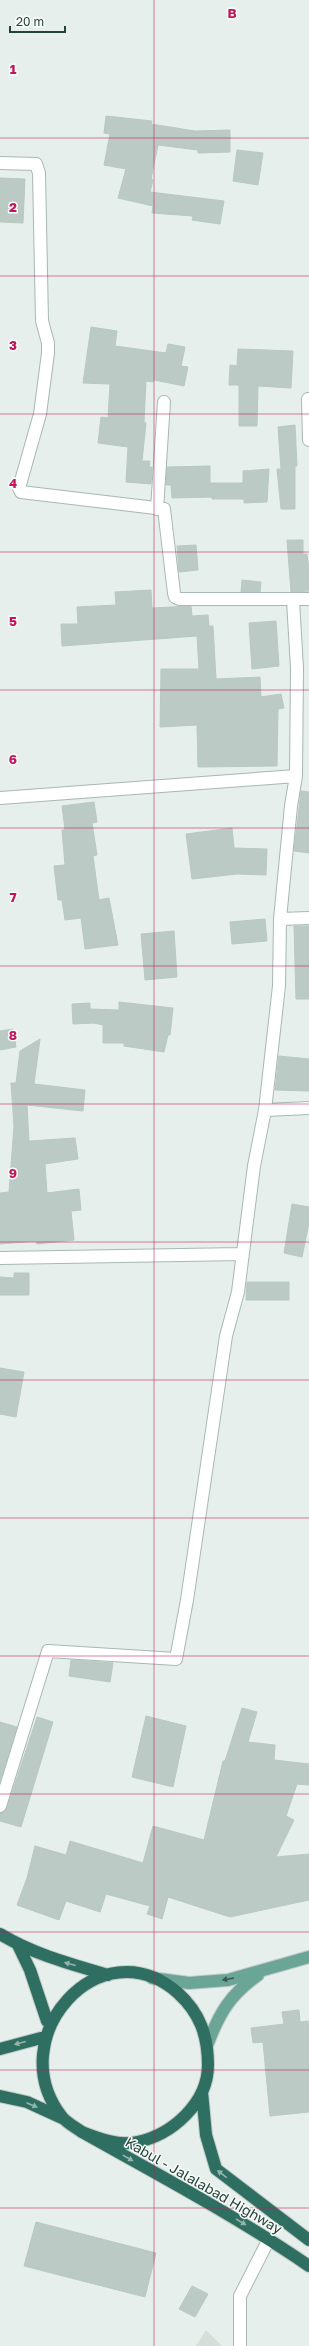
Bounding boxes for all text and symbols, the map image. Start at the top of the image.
text: B [227,5,237,21]
scale bar [10,8,65,34]
text: 20 m [16,14,44,29]
text: 1 [10,61,17,77]
text: 2 [9,199,17,215]
text: 3 [9,337,17,353]
text: 4 [9,475,17,491]
text: 5 [9,613,17,629]
text: 6 [9,751,17,767]
text: 7 [9,889,17,905]
text: 8 [9,1027,17,1043]
text: 9 [9,1165,17,1181]
one-way arrow [64,1961,77,1967]
one-way arrow [222,1977,234,1983]
one-way arrow [14,2040,26,2046]
one-way arrow [26,2102,38,2108]
street label: Kabul - Jalalabad Highway [122,2133,286,2237]
one-way arrow [122,2154,134,2161]
one-way arrow [217,2169,228,2178]
one-way arrow [235,2218,247,2225]

